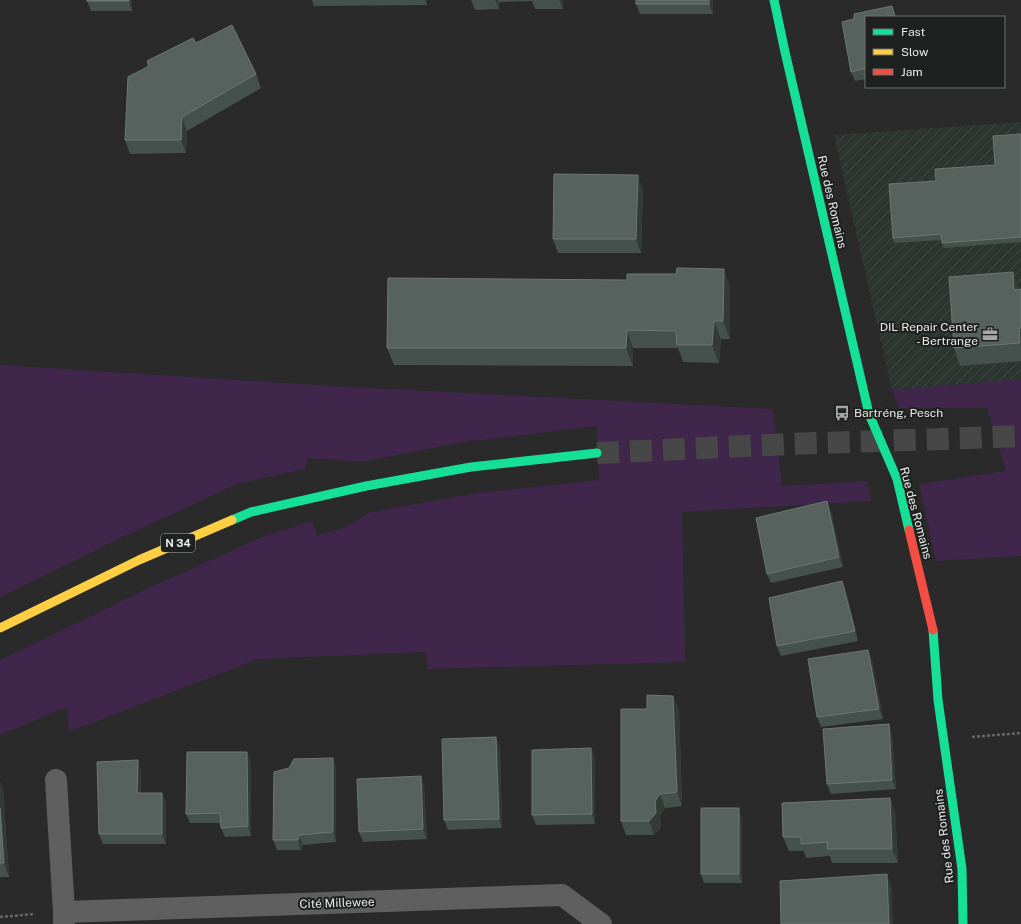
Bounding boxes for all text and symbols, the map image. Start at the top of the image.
legend [865,16,1005,88]
text: Fast [901,25,926,39]
text: Slow [901,45,929,59]
text: Jam [901,65,923,79]
street label: Rue des Romains [814,154,850,250]
place label: DIL Repair Center - Bertrange [880,320,978,348]
office icon: DIL Repair Center - Bertrange [981,325,999,343]
bus stop icon: Bartréng, Pesch [833,404,851,422]
place label: Bartréng, Pesch [854,406,943,420]
street label: Rue des Romains [897,465,935,561]
road number: N 34 [161,534,195,552]
street label: Rue des Romains [931,788,957,884]
street label: Cité Millewee [299,895,375,911]

